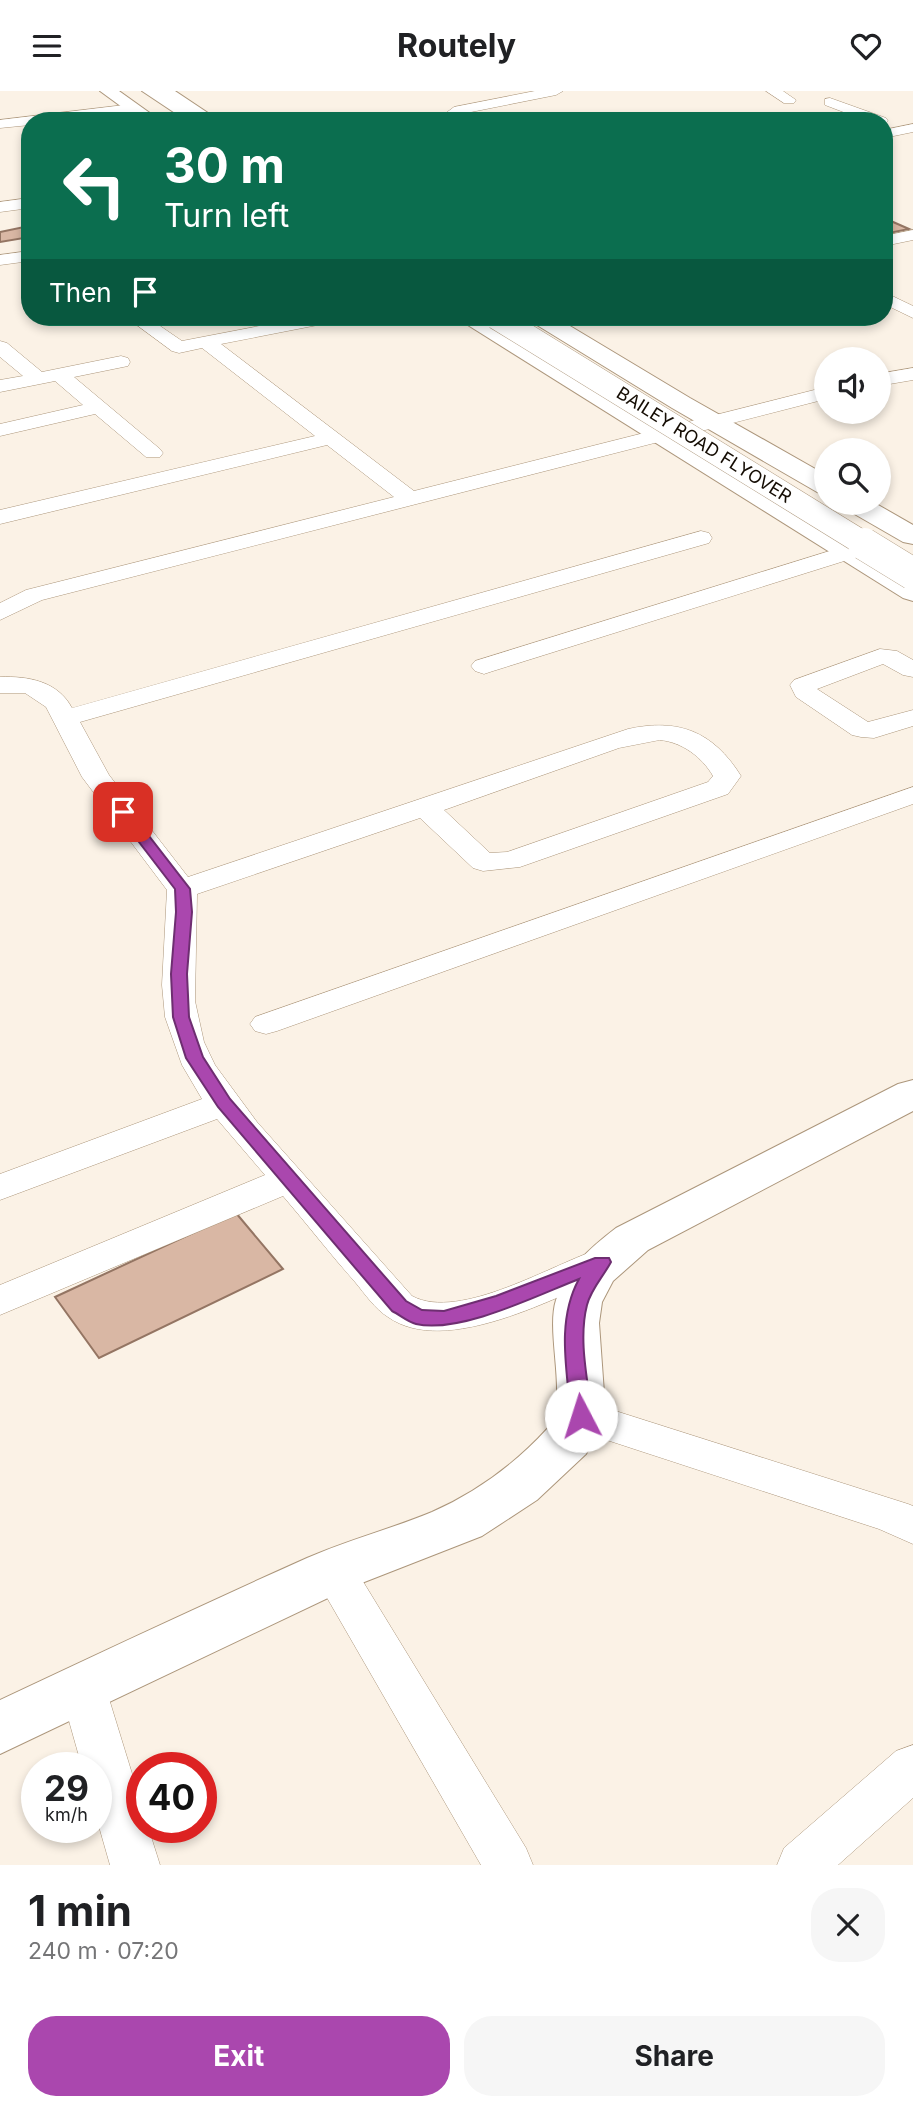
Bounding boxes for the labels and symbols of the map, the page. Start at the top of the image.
street label: BAILEY ROAD FLYOVER [613,382,796,507]
pin [93,782,153,842]
position arrow [544,1379,618,1453]
speed limit sign: 40 [126,1752,217,1843]

